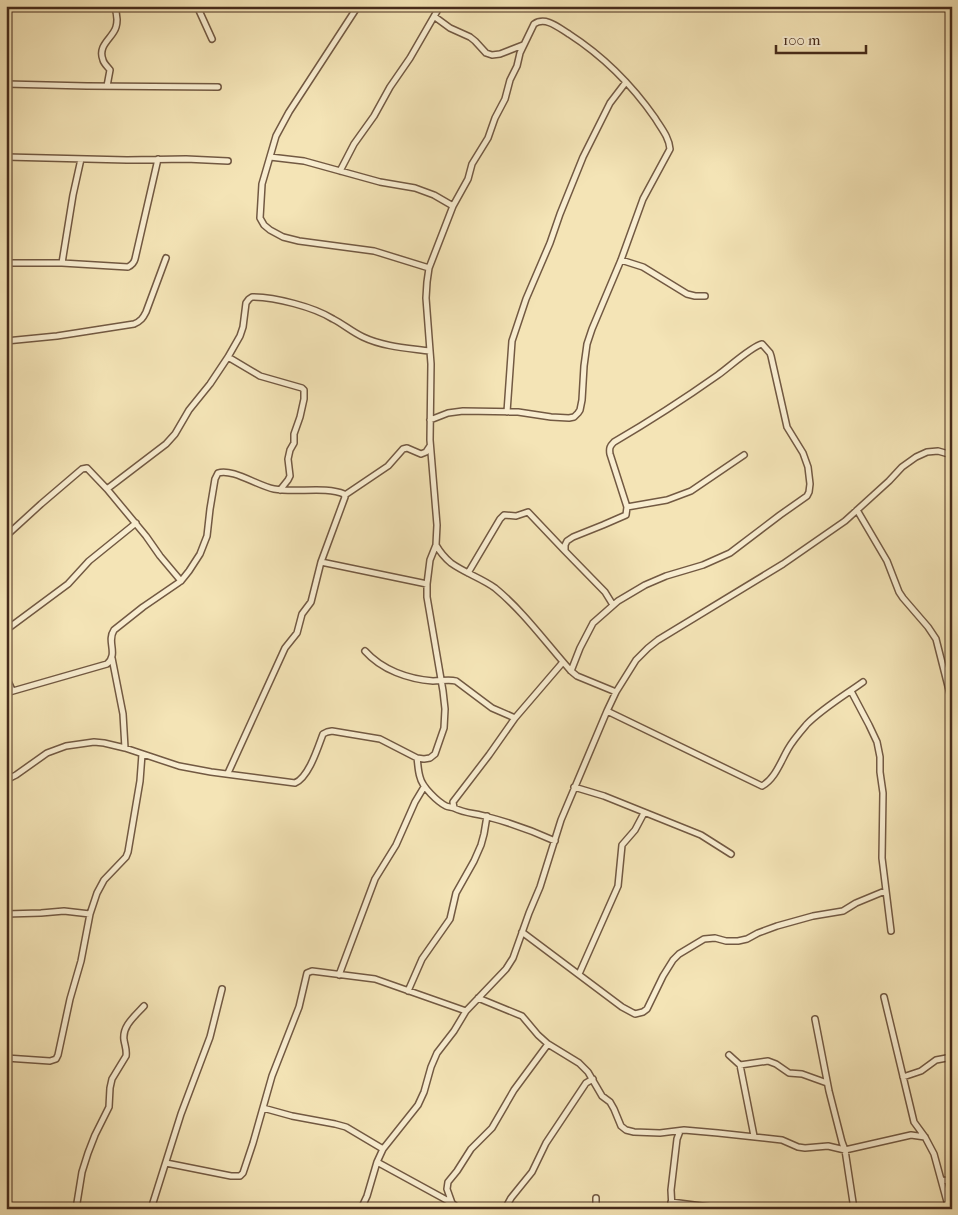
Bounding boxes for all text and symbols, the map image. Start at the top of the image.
scale bar [776,22,866,54]
text: 100 m [783,31,821,49]

